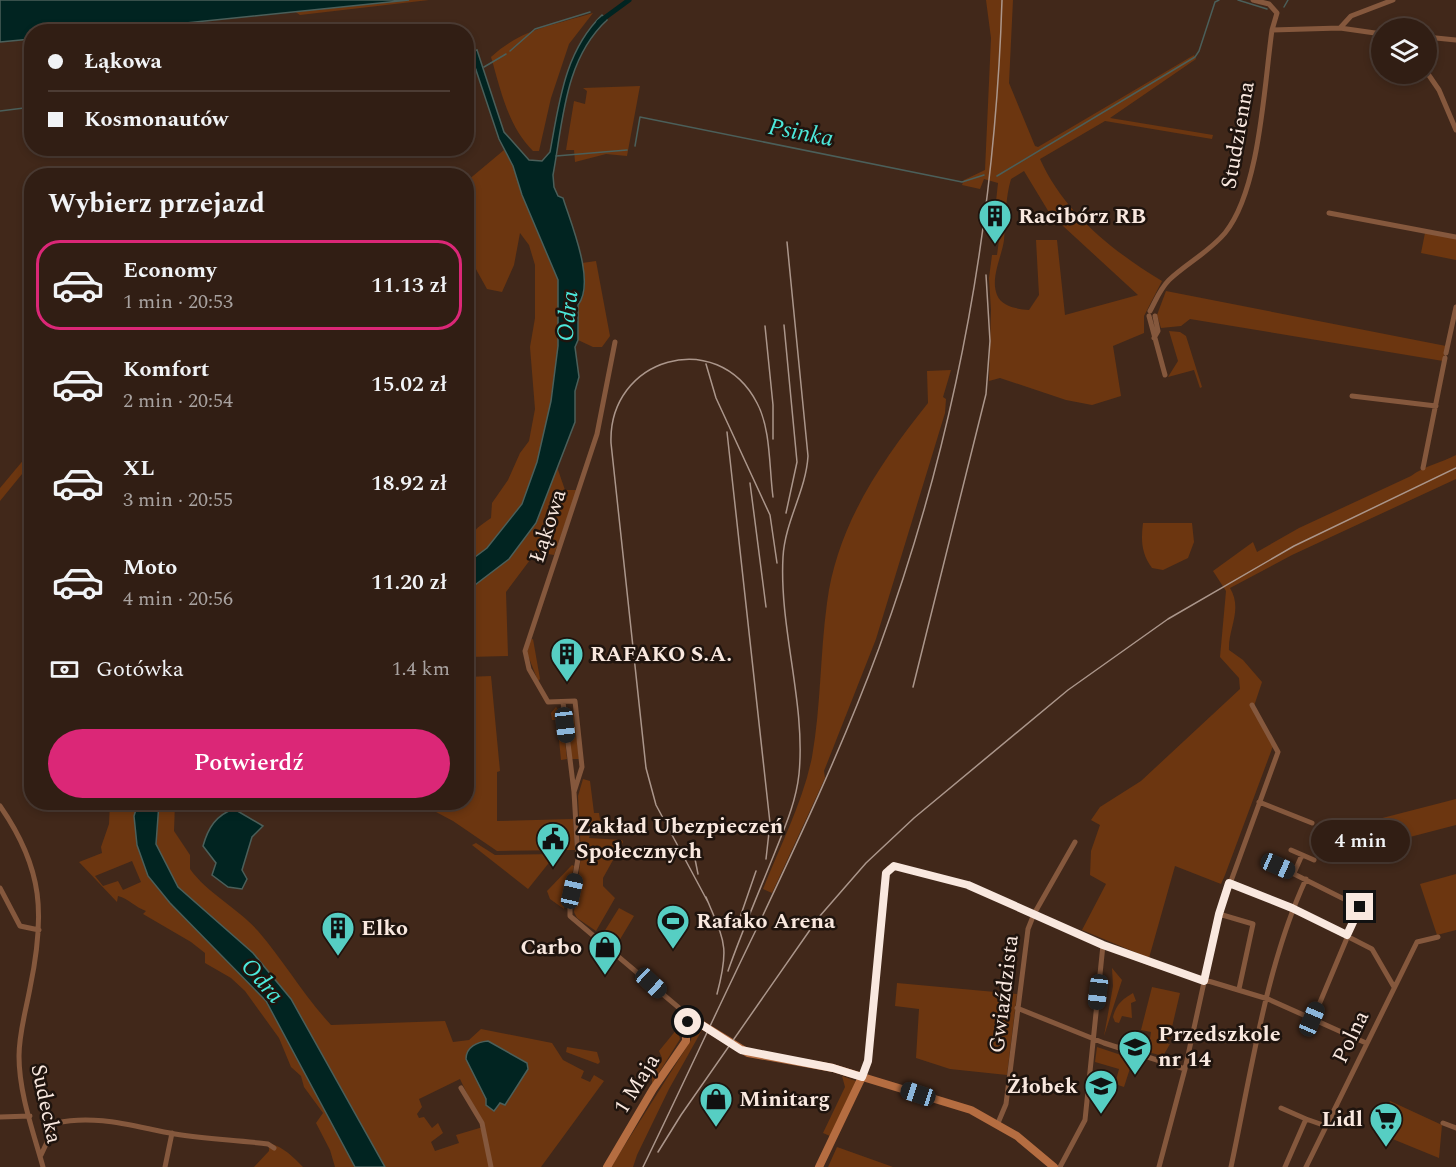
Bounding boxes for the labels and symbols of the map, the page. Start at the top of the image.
street label: Studzienna [1212,78,1264,191]
water label: Psinka [765,109,837,157]
building icon: Racibórz RB [977,198,1013,245]
place label: Racibórz RB [1018,200,1146,233]
water label: Odra [547,289,589,343]
street label: Łąkowa [521,485,575,567]
building icon: RAFAKO S.A. [549,636,585,683]
place label: RAFAKO S.A. [590,638,732,671]
car [554,706,576,744]
place label: Zakład Ubezpieczeń Społecznych [576,810,784,868]
callout: 4 min [1310,820,1410,862]
public building icon: Zakład Ubezpieczeń Społecznych [535,821,571,868]
car [1258,850,1298,882]
car [559,871,585,911]
route end [1346,893,1373,920]
sports icon: Rafako Arena [655,903,691,950]
place label: Rafako Arena [696,905,836,938]
building icon: Elko [320,910,356,957]
place label: Elko [361,912,408,945]
shop icon: Carbo [587,929,623,976]
place label: Carbo [521,931,582,964]
street label: Gwiaździsta [980,933,1028,1055]
water label: Odra [232,950,292,1012]
car [632,964,670,1002]
car [1087,973,1109,1011]
car [1297,999,1327,1039]
street label: Polna [1324,1005,1378,1069]
route start [674,1008,701,1035]
place label: Przedszkole nr 14 [1158,1018,1281,1076]
school or university icon: Przedszkole nr 14 [1117,1029,1153,1076]
street label: 1 Maja [606,1047,669,1121]
street label: Sudecka [22,1061,71,1147]
school or university icon: Żłobek [1083,1068,1119,1115]
place label: Żłobek [1006,1070,1079,1103]
car [898,1080,938,1108]
shop icon: Minitarg [698,1081,734,1128]
place label: Minitarg [739,1083,830,1116]
supermarket icon: Lidl [1368,1101,1404,1148]
place label: Lidl [1321,1103,1363,1136]

